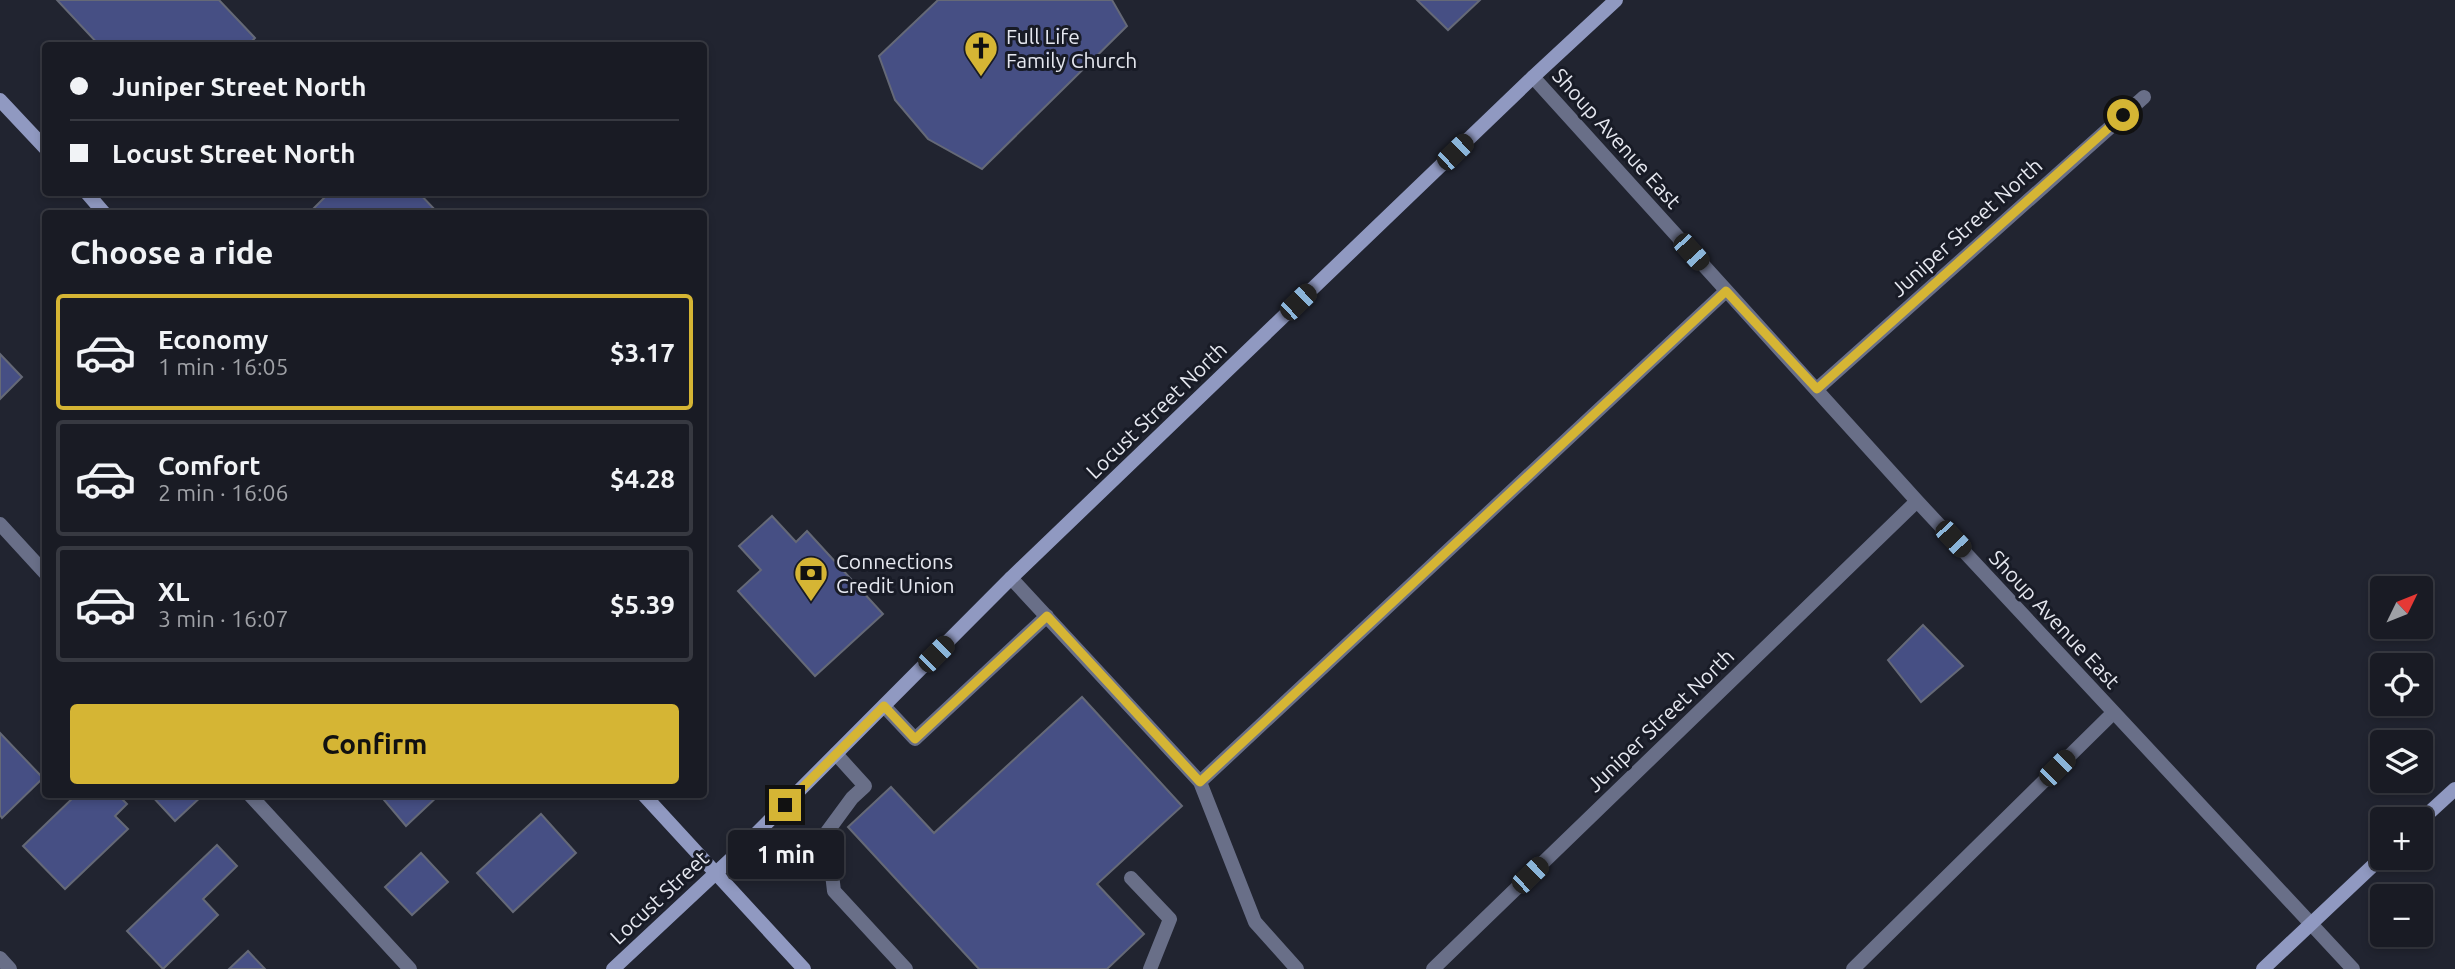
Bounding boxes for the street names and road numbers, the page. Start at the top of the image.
street label: Shoup Avenue East [1548,63,1686,213]
street label: Juniper Street North [1886,153,2046,301]
street label: Locust Street North [1081,337,1231,483]
street label: Shoup Avenue East [1985,545,2125,693]
street label: Juniper Street North [1582,644,1738,796]
street label: Locust Street [605,845,713,949]

